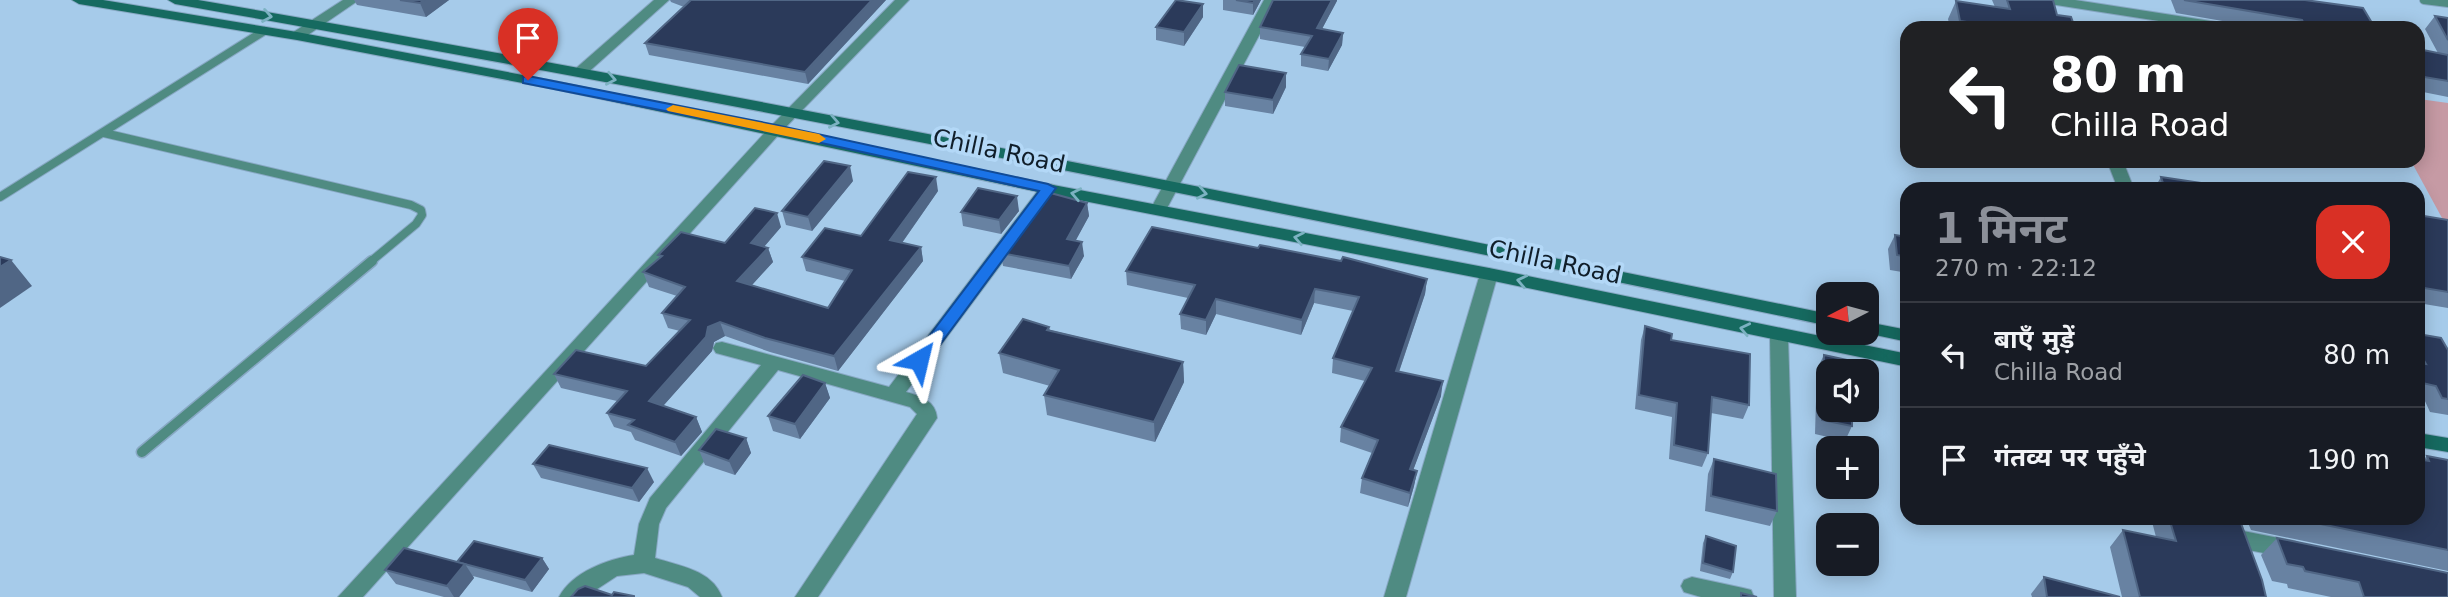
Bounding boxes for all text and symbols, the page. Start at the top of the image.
one-way arrow [261,8,273,23]
pin [498,8,558,80]
icon: arrive [509,19,547,57]
text: 80 m [2050,47,2186,104]
icon: left [1935,49,2026,140]
one-way arrow [605,70,617,85]
text: Chilla Road [2050,106,2229,144]
one-way arrow [828,113,840,128]
street label: Chilla Road [930,123,1068,179]
one-way arrow [1196,185,1208,200]
one-way arrow [1070,187,1082,202]
text: 1 मिनट [1935,204,2067,253]
button: close [2316,205,2390,279]
one-way arrow [1293,231,1305,246]
street label: Chilla Road [1486,234,1624,290]
text: 270 m · 22:12 [1935,255,2097,281]
one-way arrow [1516,275,1528,290]
north arrow [1816,282,1880,345]
map controls [1816,282,1879,576]
one-way arrow [1739,322,1751,337]
position arrow [882,323,956,397]
text: बाएँ मुड़ें [1994,324,2074,354]
icon: left [1935,336,1973,374]
text: 80 m [2323,340,2390,370]
button: sound [1816,359,1879,422]
text: Chilla Road [1994,359,2123,385]
button: + [1816,436,1879,499]
icon: arrive [1935,441,1973,479]
text: गंतव्य पर पहुँचे [1994,442,2146,472]
text: 190 m [2307,445,2390,475]
button: − [1816,513,1879,576]

